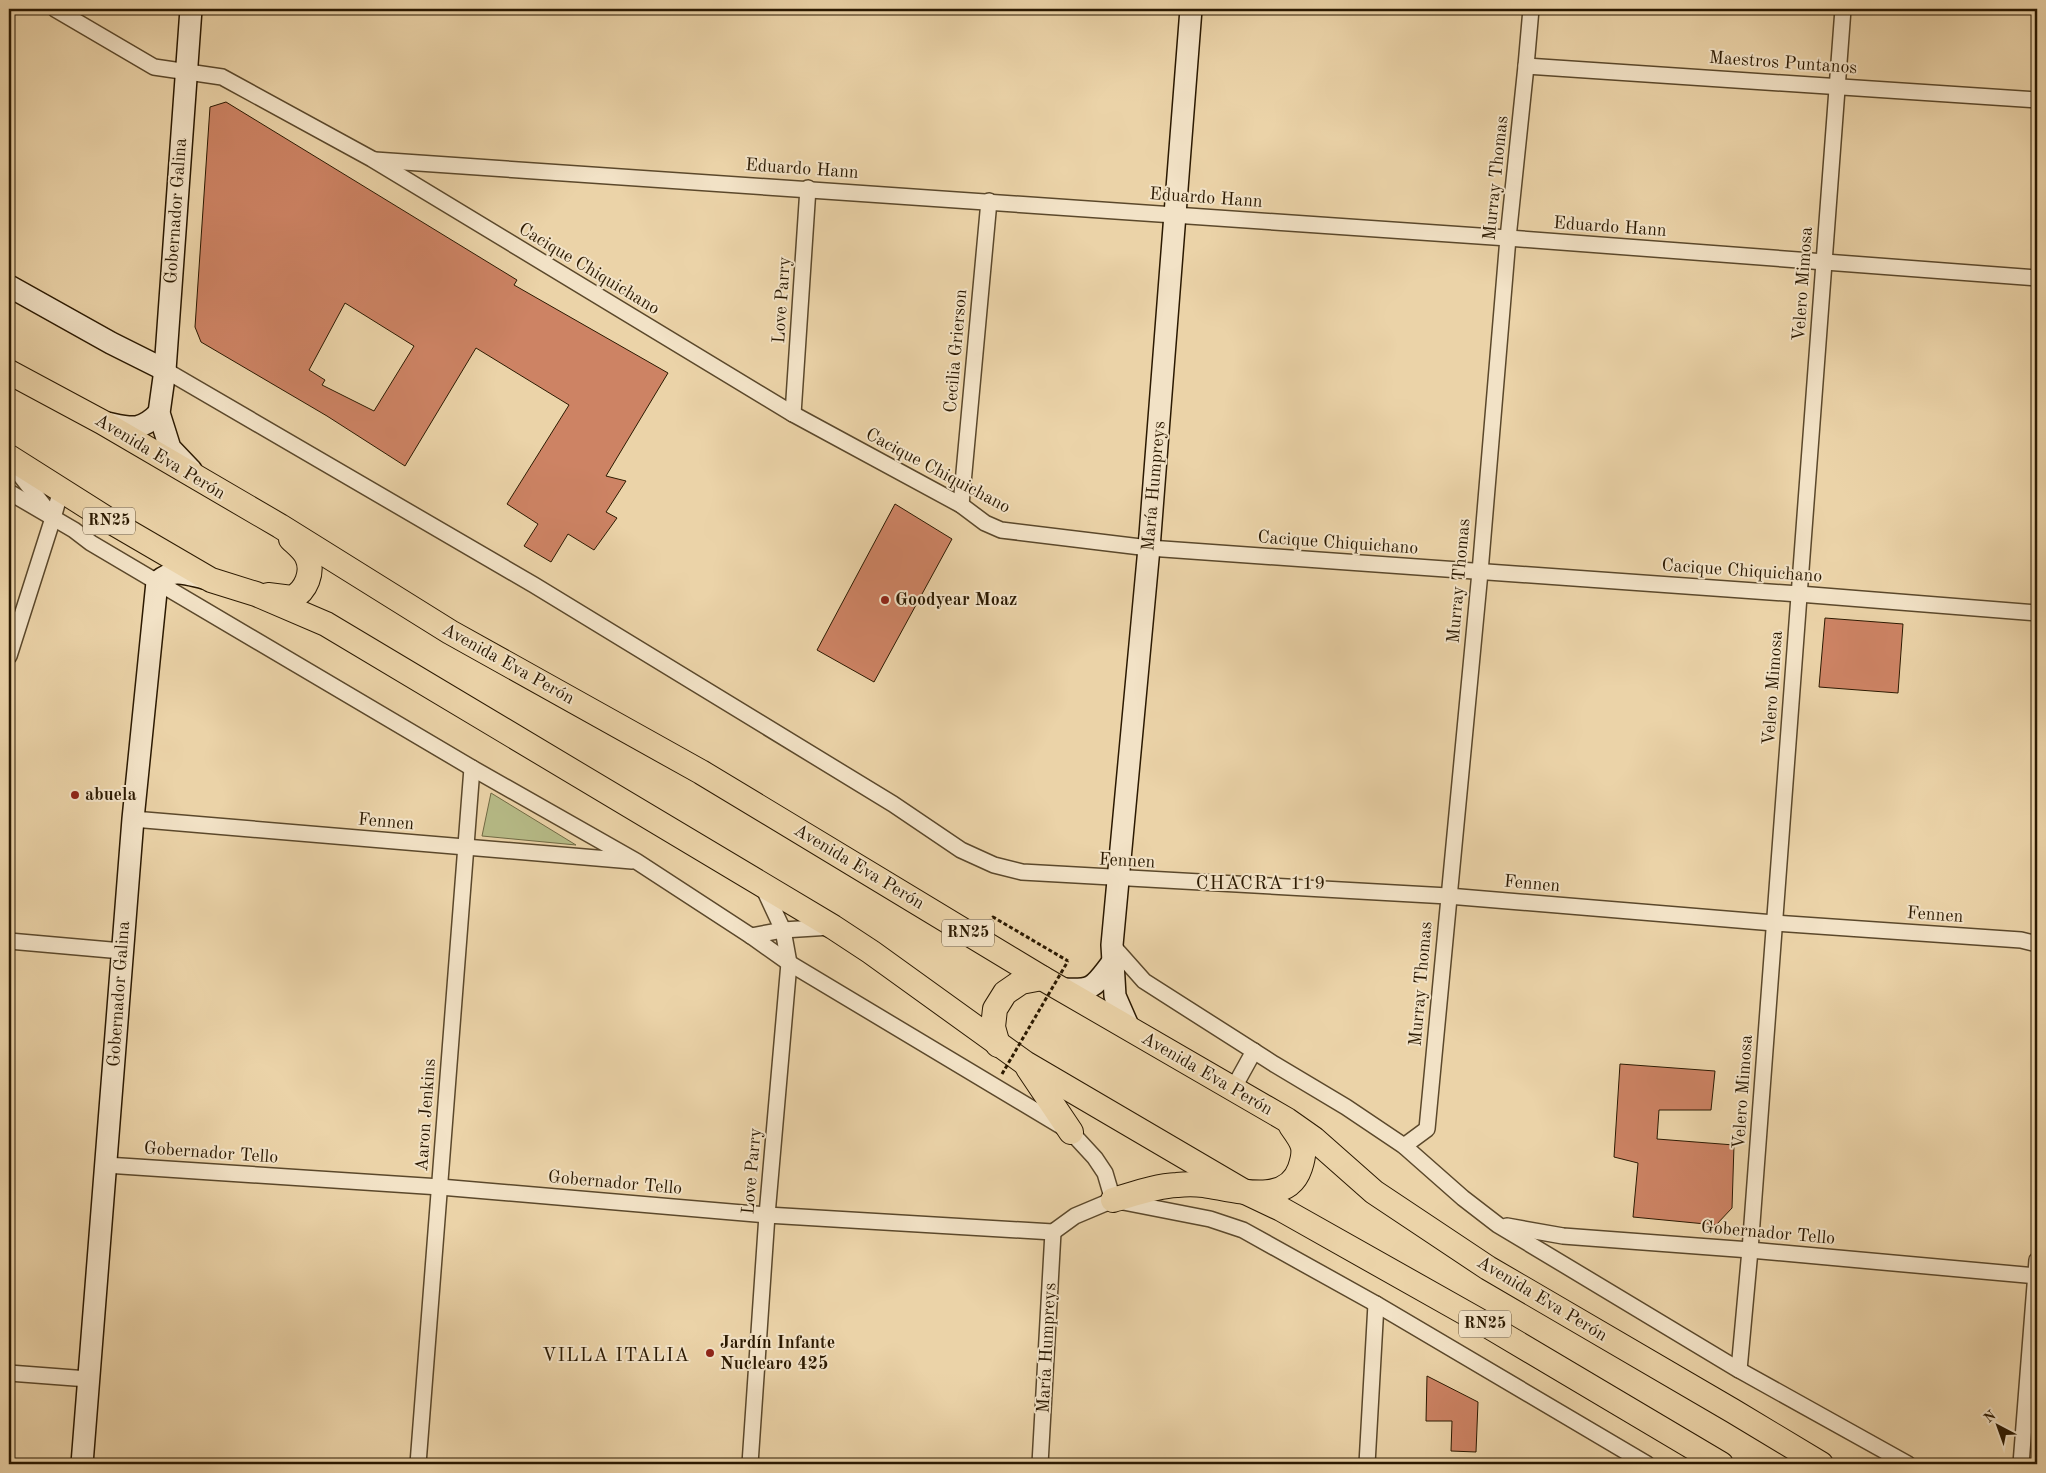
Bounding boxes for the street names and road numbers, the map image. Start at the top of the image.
street label: Maestros Puntanos [1708,49,1858,77]
street label: Murray Thomas [1481,115,1512,241]
street label: Gobernador Galina [162,137,190,285]
street label: Eduardo Hann [745,156,860,182]
street label: Eduardo Hann [1149,185,1264,211]
street label: Eduardo Hann [1553,214,1668,240]
street label: Cacique Chiquichano [515,220,663,318]
street label: Velero Mimosa [1790,226,1816,342]
street label: Love Parry [770,256,794,344]
street label: Cecilia Grierson [942,288,970,414]
street label: Avenida Eva Perón [92,411,228,503]
street label: María Humpreys [1139,420,1169,552]
street label: Cacique Chiquichano [863,425,1013,517]
road number: RN25 [83,508,135,534]
street label: Murray Thomas [1445,518,1473,644]
street label: Cacique Chiquichano [1257,528,1419,558]
street label: Cacique Chiquichano [1661,556,1823,586]
street label: Avenida Eva Perón [439,620,577,708]
street label: Velero Mimosa [1760,630,1786,746]
street label: Fennen [357,811,415,833]
street label: Avenida Eva Perón [791,821,927,913]
street label: Fennen [1098,851,1156,871]
street label: Fennen [1503,873,1561,895]
street label: Fennen [1906,904,1964,926]
street label: Gobernador Galina [105,920,133,1068]
road number: RN25 [942,920,994,946]
street label: Murray Thomas [1407,921,1435,1047]
street label: Avenida Eva Perón [1138,1029,1276,1119]
street label: Velero Mimosa [1730,1034,1756,1150]
street label: Aaron Jenkins [413,1058,439,1172]
street label: Love Parry [739,1126,765,1215]
street label: Gobernador Tello [143,1139,279,1167]
street label: Gobernador Tello [547,1168,683,1198]
street label: Gobernador Tello [1700,1218,1836,1248]
street label: Avenida Eva Perón [1474,1253,1610,1345]
street label: María Humpreys [1035,1282,1059,1414]
road number: RN25 [1459,1310,1511,1338]

